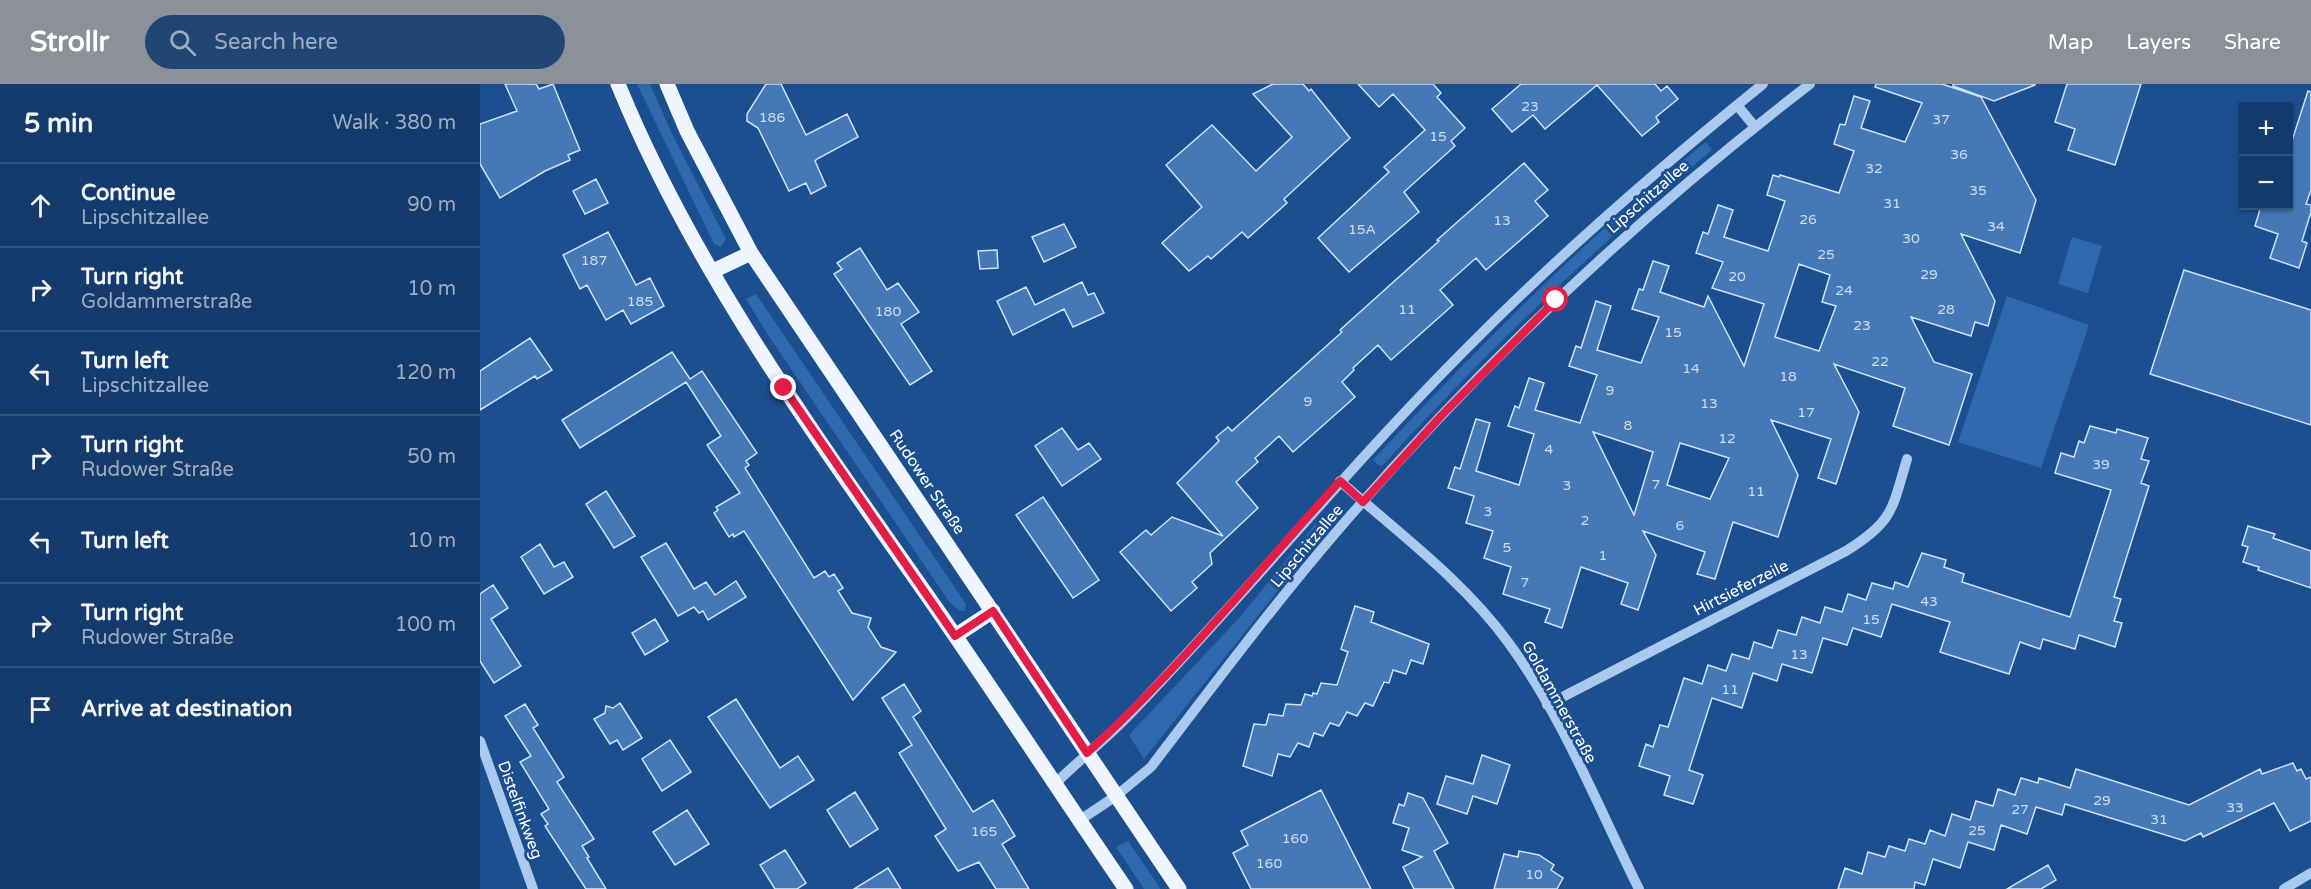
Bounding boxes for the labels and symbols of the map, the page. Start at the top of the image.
house number: 23 [1521,98,1539,115]
house number: 186 [759,109,785,126]
house number: 37 [1932,111,1950,128]
house number: 15 [1429,128,1447,145]
house number: 36 [1950,146,1968,163]
street label: Lipschitzallee [1603,156,1693,238]
house number: 32 [1865,160,1883,177]
house number: 35 [1969,182,1987,199]
house number: 31 [1883,195,1901,212]
house number: 26 [1799,211,1817,228]
house number: 13 [1493,212,1511,229]
house number: 34 [1987,218,2005,235]
house number: 15A [1348,221,1376,238]
house number: 30 [1902,230,1920,247]
house number: 25 [1817,246,1835,263]
house number: 187 [581,252,607,269]
house number: 29 [1920,266,1938,283]
house number: 20 [1728,268,1746,285]
house number: 24 [1835,282,1853,299]
route start [1542,286,1568,312]
house number: 185 [627,293,653,310]
house number: 11 [1398,301,1416,318]
house number: 28 [1937,301,1955,318]
house number: 180 [875,303,901,320]
house number: 23 [1853,317,1871,334]
house number: 15 [1664,324,1682,341]
house number: 22 [1871,353,1889,370]
house number: 14 [1682,360,1700,377]
house number: 18 [1779,368,1797,385]
route end [770,374,796,400]
house number: 9 [1606,382,1614,399]
house number: 9 [1304,393,1312,410]
house number: 13 [1700,395,1718,412]
house number: 17 [1797,404,1815,421]
house number: 8 [1624,417,1633,434]
street label: Rudower Straße [885,426,969,538]
house number: 12 [1718,430,1736,447]
house number: 4 [1545,441,1554,458]
house number: 39 [2092,456,2110,473]
house number: 7 [1652,476,1660,493]
house number: 3 [1563,477,1571,494]
house number: 11 [1747,483,1765,500]
street label: Lipschitzallee [1266,500,1348,592]
house number: 3 [1484,503,1492,520]
house number: 2 [1581,512,1589,529]
house number: 6 [1676,517,1685,534]
house number: 5 [1503,539,1511,556]
house number: 1 [1599,547,1607,564]
street label: Hirtsieferzeile [1690,556,1792,620]
house number: 7 [1521,574,1529,591]
house number: 43 [1920,593,1938,610]
house number: 15 [1862,611,1880,628]
street label: Goldammerstraße [1517,637,1601,767]
house number: 13 [1790,646,1808,663]
house number: 11 [1721,681,1739,698]
street label: Distelfinkweg [493,758,547,862]
house number: 29 [2093,792,2111,809]
house number: 33 [2226,799,2244,816]
house number: 27 [2011,801,2029,818]
house number: 31 [2150,811,2168,828]
house number: 25 [1968,822,1986,839]
house number: 165 [971,823,997,840]
house number: 160 [1282,830,1308,847]
house number: 160 [1256,855,1282,872]
house number: 10 [1525,866,1543,883]

